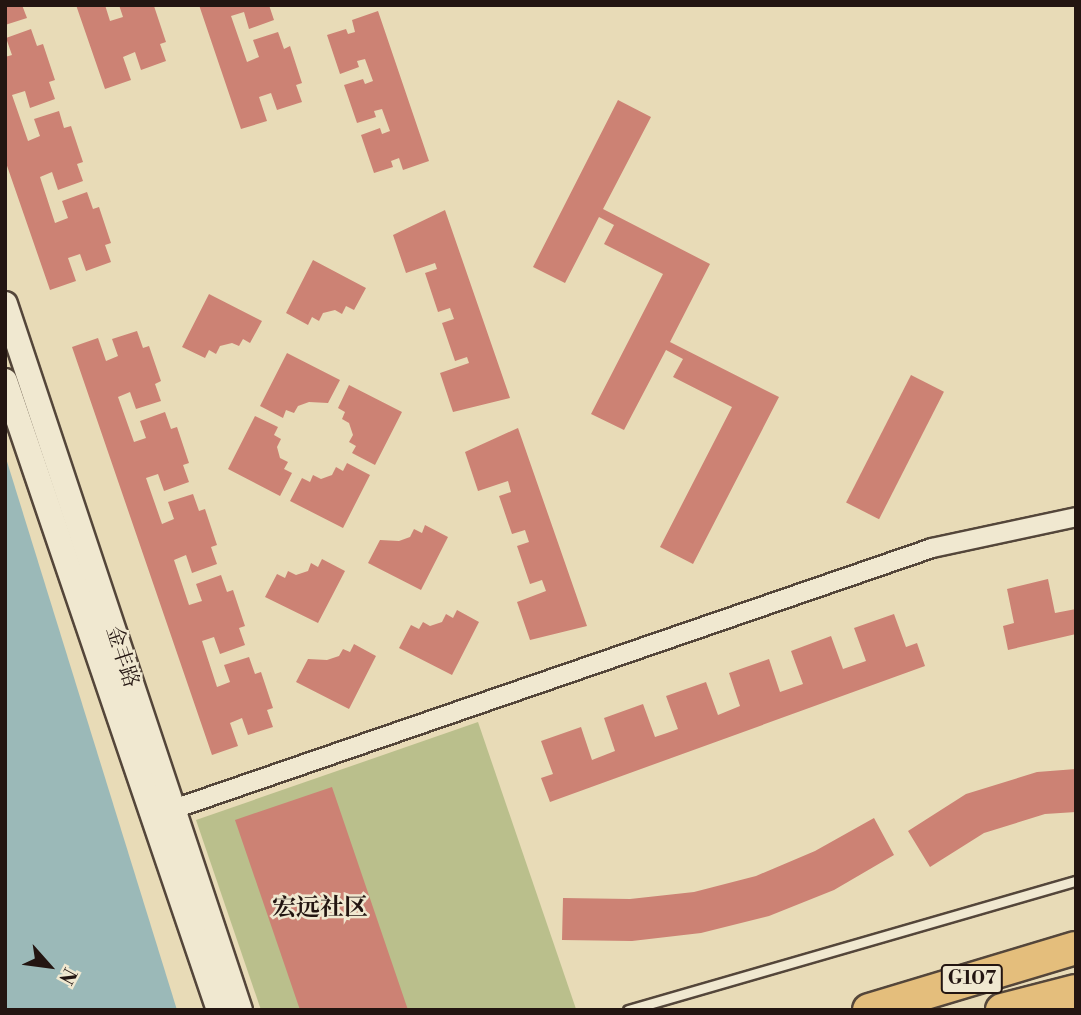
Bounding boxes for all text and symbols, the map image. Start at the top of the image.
street label: 金丰路 [100,623,144,691]
district label: 宏远社区 [272,895,368,923]
north arrow [14,931,84,1001]
text: N [53,964,82,988]
road number: G107 [940,964,1004,995]

